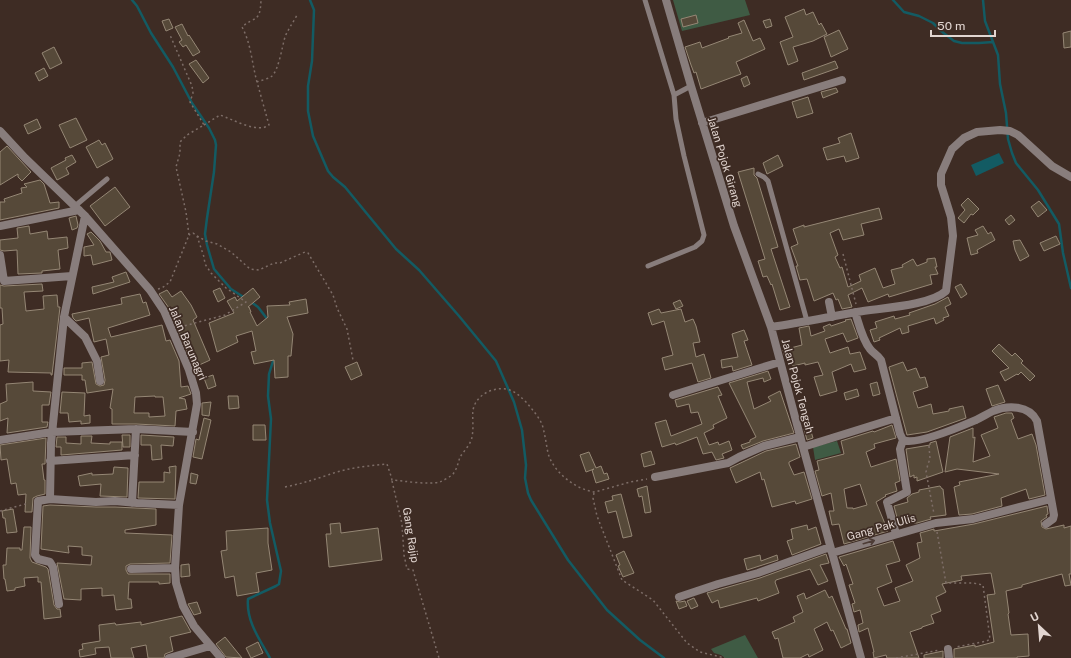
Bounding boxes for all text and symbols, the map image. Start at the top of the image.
scale bar [931,12,995,38]
text: 50 m [937,19,965,33]
street label: Jalan Pojok Girang [706,115,745,209]
street label: Jalan Barunagri [167,304,209,382]
street label: Jalan Pojok Tengah [780,337,816,435]
street label: Gang Rajip [401,507,421,564]
street label: Gang Pak Ulis [845,511,917,543]
one-way arrow [863,538,876,545]
north arrow [1019,606,1059,646]
text: U [1028,610,1041,624]

